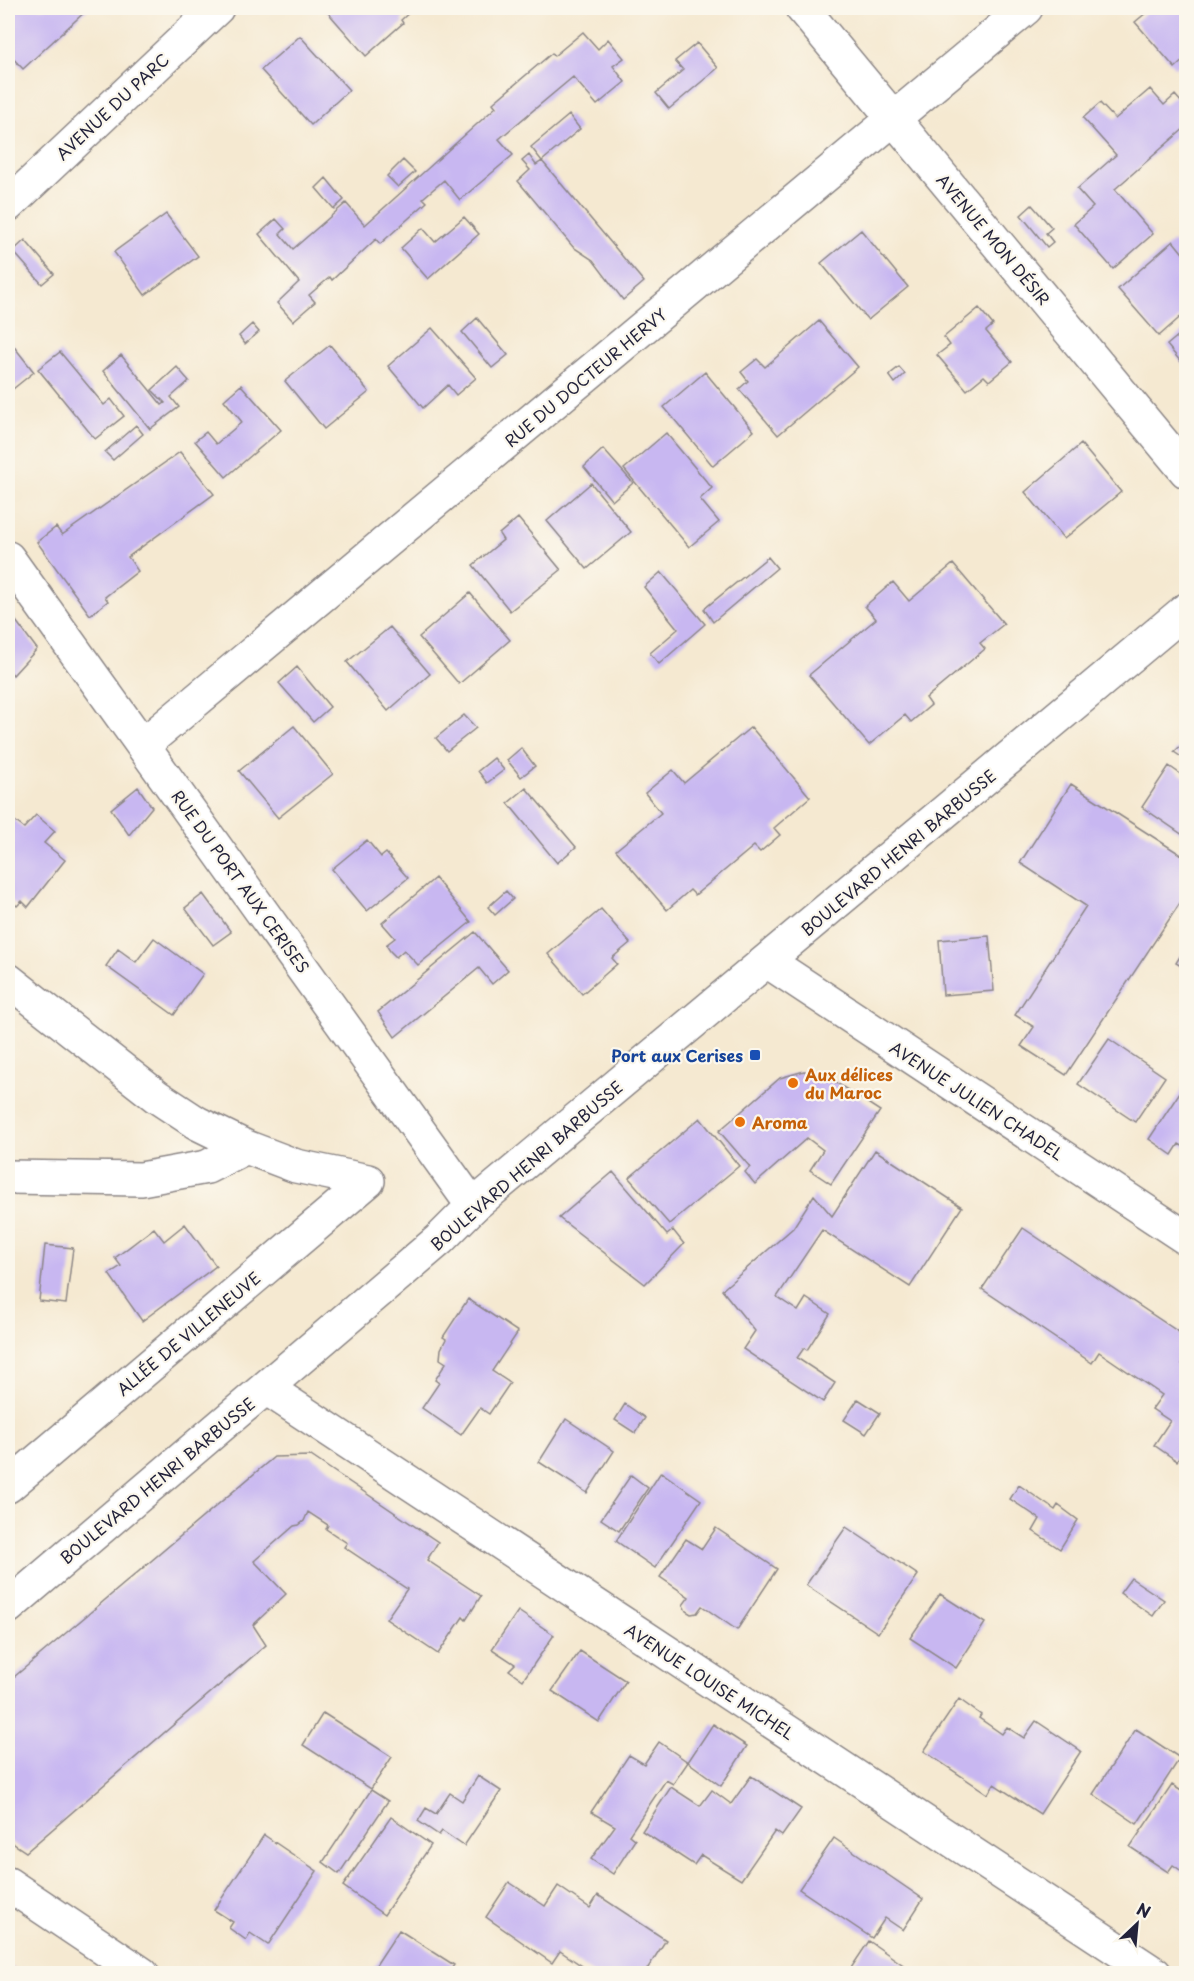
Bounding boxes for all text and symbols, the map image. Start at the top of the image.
street label: AVENUE DU PARC [50,47,174,165]
street label: AVENUE MON DÉSIR [932,168,1056,310]
street label: RUE DU DOCTEUR HERVY [499,302,672,452]
street label: BOULEVARD HENRI BARBUSSE [795,763,1001,941]
street label: RUE DU PORT AUX CERISES [166,785,316,977]
street label: AVENUE JULIEN CHADEL [885,1035,1069,1165]
place label: Port aux Cerises [611,1043,743,1067]
marker: Port aux Cerises [748,1048,762,1062]
place label: Aux délices du Maroc [805,1062,893,1104]
street label: BOULEVARD HENRI BARBUSSE [425,1075,627,1255]
marker: Aux délices du Maroc [786,1076,800,1090]
place label: Aroma [752,1110,808,1134]
marker: Aroma [733,1115,747,1129]
street label: ALLÉE DE VILLENEUVE [111,1265,265,1401]
street label: BOULEVARD HENRI BARBUSSE [54,1391,260,1569]
street label: AVENUE LOUISE MICHEL [621,1617,799,1745]
north arrow [1107,1894,1167,1954]
text: N [1133,1896,1155,1923]

